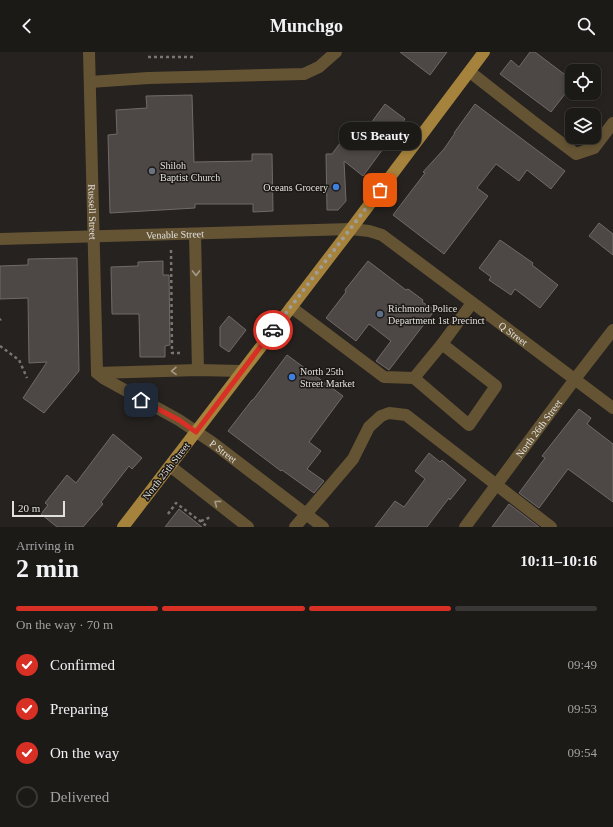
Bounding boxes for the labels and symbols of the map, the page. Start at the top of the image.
callout: US Beauty [339,122,421,150]
place label: Shiloh Baptist Church [160,160,220,183]
marker: Shiloh Baptist Church [147,166,157,176]
pin [363,173,397,207]
place label: Oceans Grocery [263,182,328,193]
marker: Oceans Grocery [331,182,341,192]
street label: Russell Street [87,184,99,240]
street label: Venable Street [146,228,204,240]
one-way arrow [192,270,200,276]
place label: Richmond Police Department 1st Precinct [388,303,485,326]
marker: Richmond Police Department 1st Precinct [375,309,385,319]
courier [253,310,293,350]
street label: Q Street [497,319,530,348]
place label: North 25th Street Market [300,366,355,389]
one-way arrow [171,367,177,375]
marker: North 25th Street Market [287,372,297,382]
pin [124,383,158,417]
street label: North 26th Street [513,397,564,459]
street label: P Street [208,437,239,465]
street label: North 25th Street [140,440,192,502]
scale bar [12,499,65,518]
one-way arrow [215,501,222,508]

